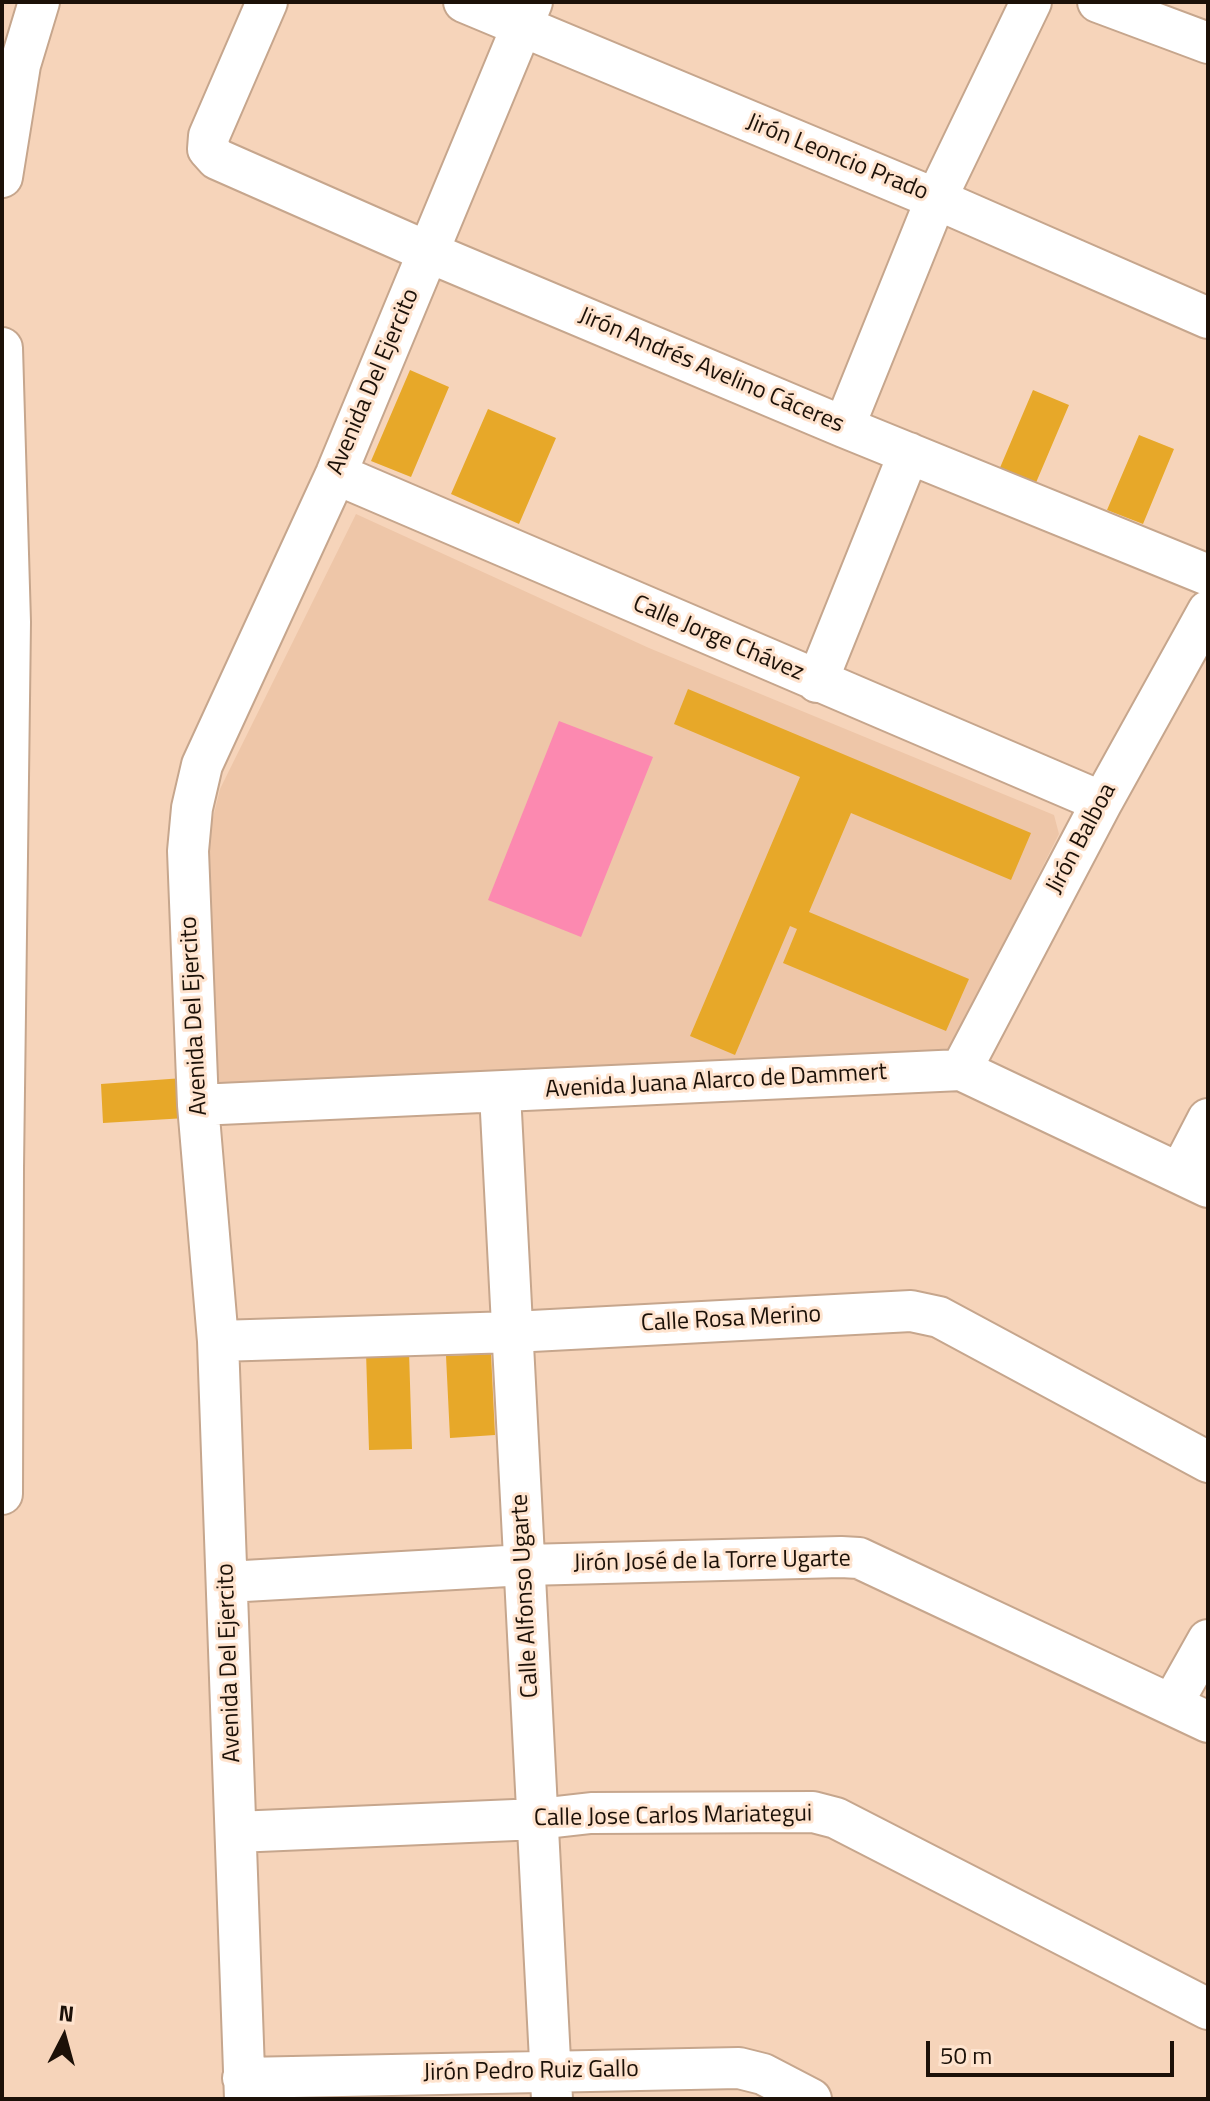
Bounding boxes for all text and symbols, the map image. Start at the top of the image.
street label: Jirón Leoncio Prado [742,108,932,208]
street label: Avenida Del Ejercito [322,285,426,479]
street label: Jirón Andrés Avelino Cáceres [574,302,848,440]
street label: Calle Jorge Chávez [628,590,808,688]
street label: Jirón Balboa [1041,779,1123,899]
street label: Avenida Del Ejercito [175,916,215,1116]
street label: Avenida Juana Alarco de Dammert [544,1059,888,1105]
street label: Calle Rosa Merino [640,1301,822,1339]
street label: Calle Alfonso Ugarte [506,1493,546,1699]
street label: Jirón José de la Torre Ugarte [573,1545,851,1579]
street label: Avenida Del Ejercito [212,1563,248,1763]
street label: Calle Jose Carlos Mariategui [534,1800,812,1834]
text: N [57,1995,76,2031]
north arrow [24,1997,104,2077]
scale bar [930,2025,1178,2075]
text: 50 m [940,2037,992,2073]
street label: Jirón Pedro Ruiz Gallo [423,2056,639,2088]

